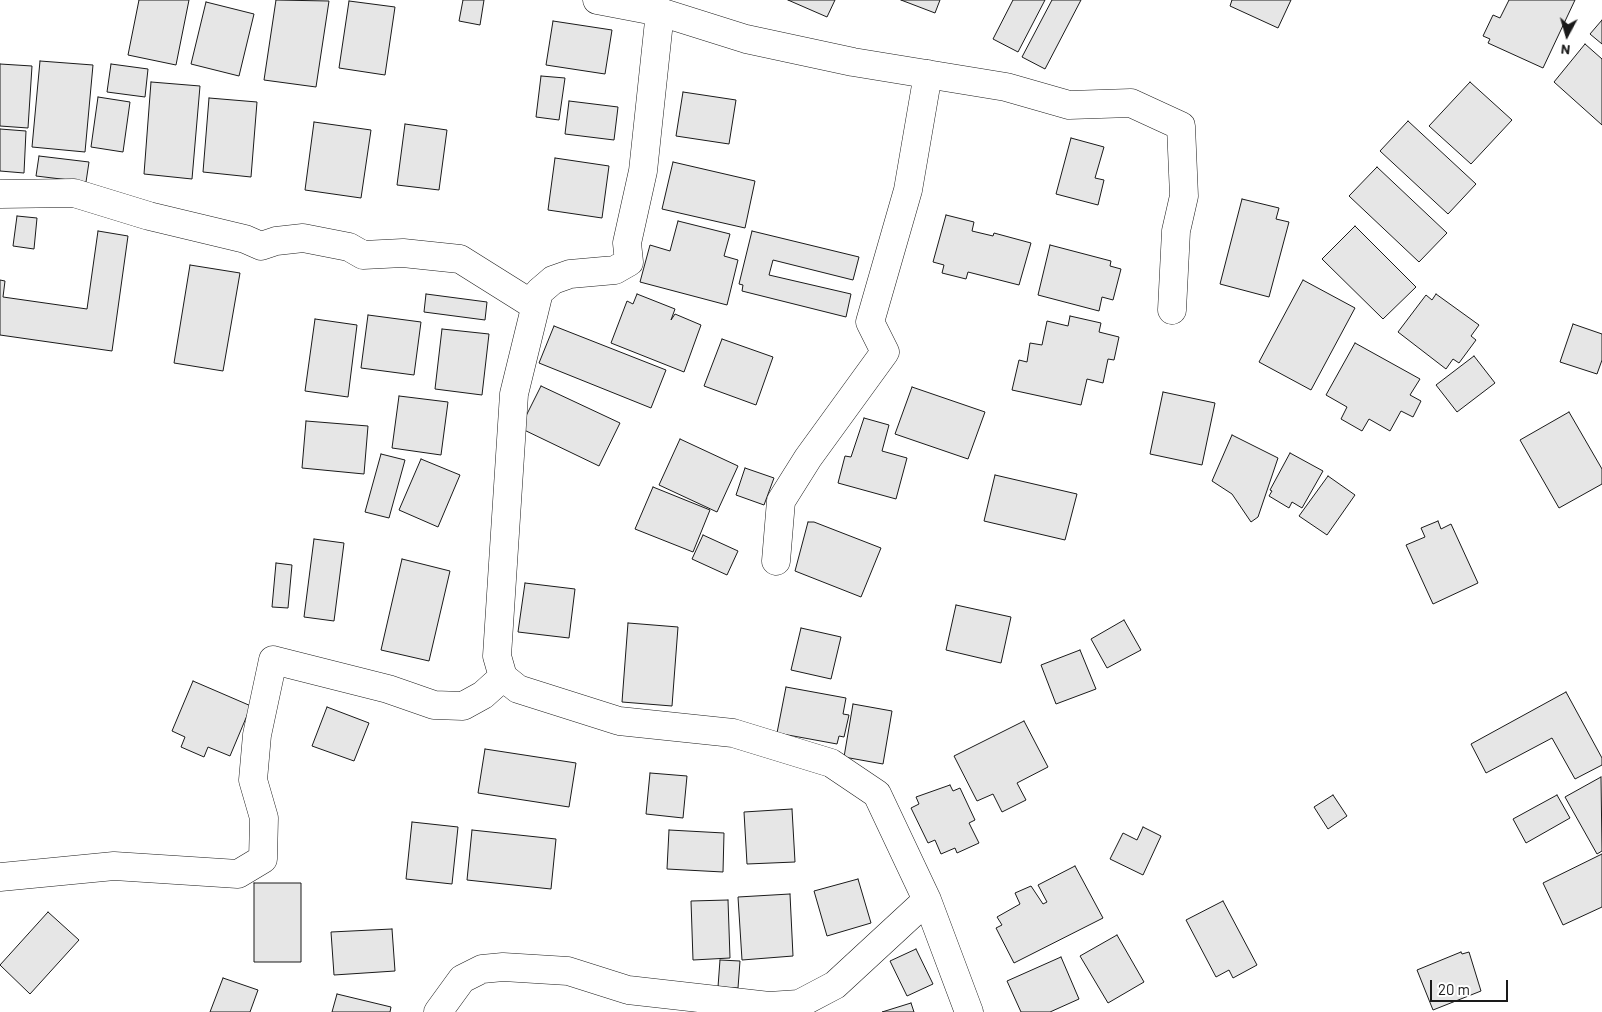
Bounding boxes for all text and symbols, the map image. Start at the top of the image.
north arrow [1542,10,1592,60]
text: N [1560,41,1571,59]
scale bar [1432,970,1510,1002]
text: 20 m [1438,980,1470,998]

